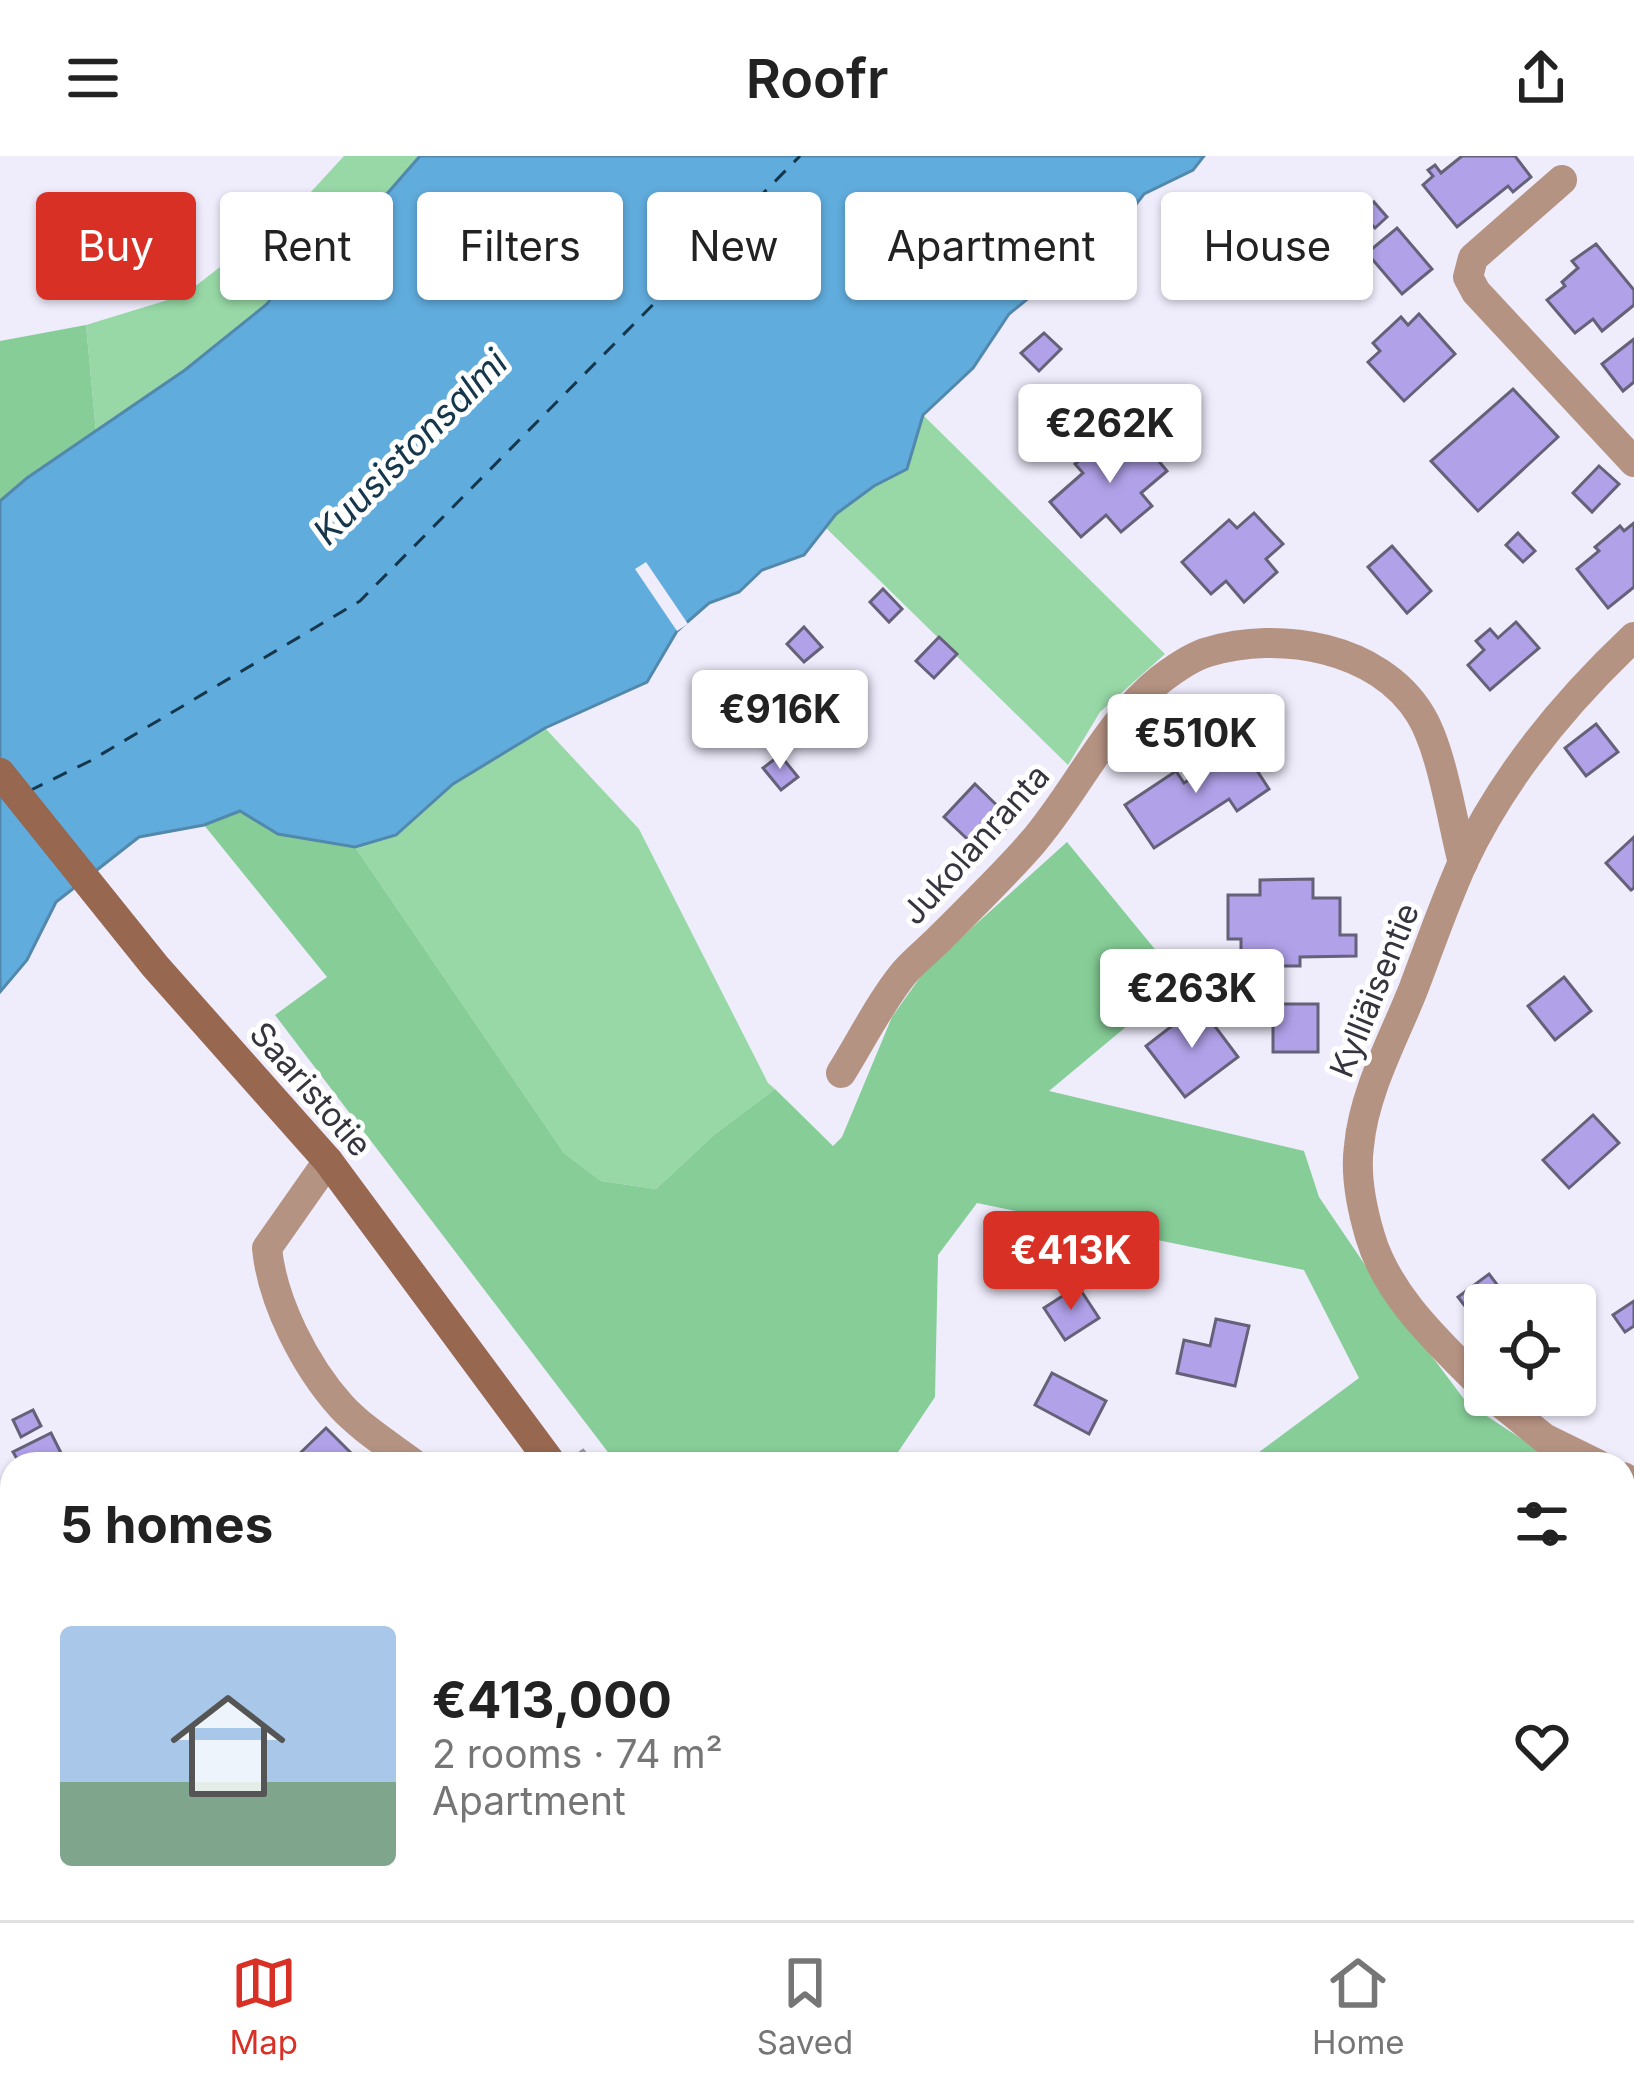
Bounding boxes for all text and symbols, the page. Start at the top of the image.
icon: menu [60,45,126,111]
icon: share [1508,45,1574,111]
text: Roofr [746,46,888,111]
chip: Buy [36,192,196,300]
chip: Rent [220,192,393,300]
chip: Filters [417,192,623,300]
chip: New [647,192,821,300]
chip: Apartment [845,192,1137,300]
chip: House [1161,192,1373,300]
water label: Kuusistonsalmi [304,340,517,553]
pin: €262K [1026,384,1194,486]
text: €262K [1045,399,1175,446]
pin: €916K [696,670,864,772]
text: €916K [719,685,841,732]
pin: €510K [1112,694,1280,796]
text: €510K [1135,709,1257,756]
street label: Jukolanranta [893,756,1057,932]
street label: Kylliäisentie [1321,897,1427,1083]
pin: €263K [1108,949,1276,1051]
text: €263K [1127,964,1257,1011]
street label: Saaristotie [242,1014,380,1164]
pin: €413K [987,1211,1155,1313]
text: €413K [1010,1226,1132,1273]
map controls [1464,1284,1596,1416]
button: locate [1464,1284,1596,1416]
icon: filters [1509,1491,1575,1557]
text: 5 homes [60,1494,273,1555]
text: €413,000 [432,1669,672,1730]
icon: home [156,1674,300,1818]
icon: heart [1509,1713,1575,1779]
text: 2 rooms · 74 m² [432,1730,723,1777]
text: Apartment [432,1777,626,1824]
tab: Map [229,1950,298,2062]
tab: Saved [757,1950,853,2062]
tab: Home [1312,1950,1405,2062]

